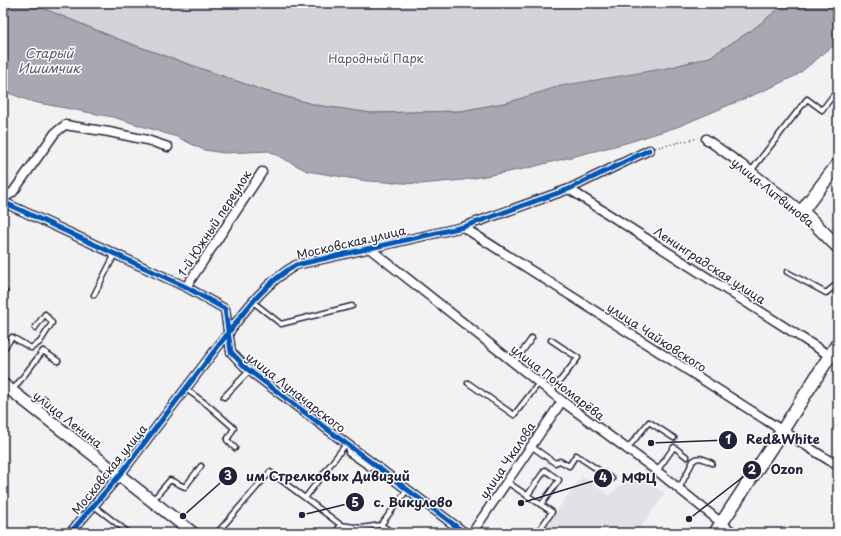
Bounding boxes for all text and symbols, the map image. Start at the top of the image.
water label: Старый Ишимчик [18,43,81,77]
park label: Народный Парк [328,49,425,67]
street label: улица Литвинова [728,153,819,231]
street label: 1-й Южный переулок [173,165,256,280]
street label: Московская улица [295,221,408,263]
street label: Ленинградская улица [651,222,770,308]
street label: улица Чайковского [604,298,711,376]
street label: улица Пономарёва [507,340,609,425]
street label: улица Луначарского [242,347,350,437]
street label: улица Ленина [30,386,107,452]
street label: улица Чкалова [475,418,540,502]
street label: Московская улица [67,420,151,518]
callout: Red&White [718,427,828,452]
text: Red&White [746,429,820,448]
text: 1 [725,430,731,448]
callout: Ozon [742,457,811,482]
text: Ozon [771,459,803,478]
text: 2 [748,460,757,478]
callout: им Стрелковых Дивизий [218,464,418,489]
text: 3 [224,466,232,484]
text: им Стрелковых Дивизий [246,466,410,485]
callout: МФЦ [593,466,664,491]
text: 4 [599,468,607,486]
text: МФЦ [622,468,657,487]
callout: с. Викулово [345,490,461,515]
text: с. Викулово [374,492,453,511]
text: 5 [351,493,359,511]

